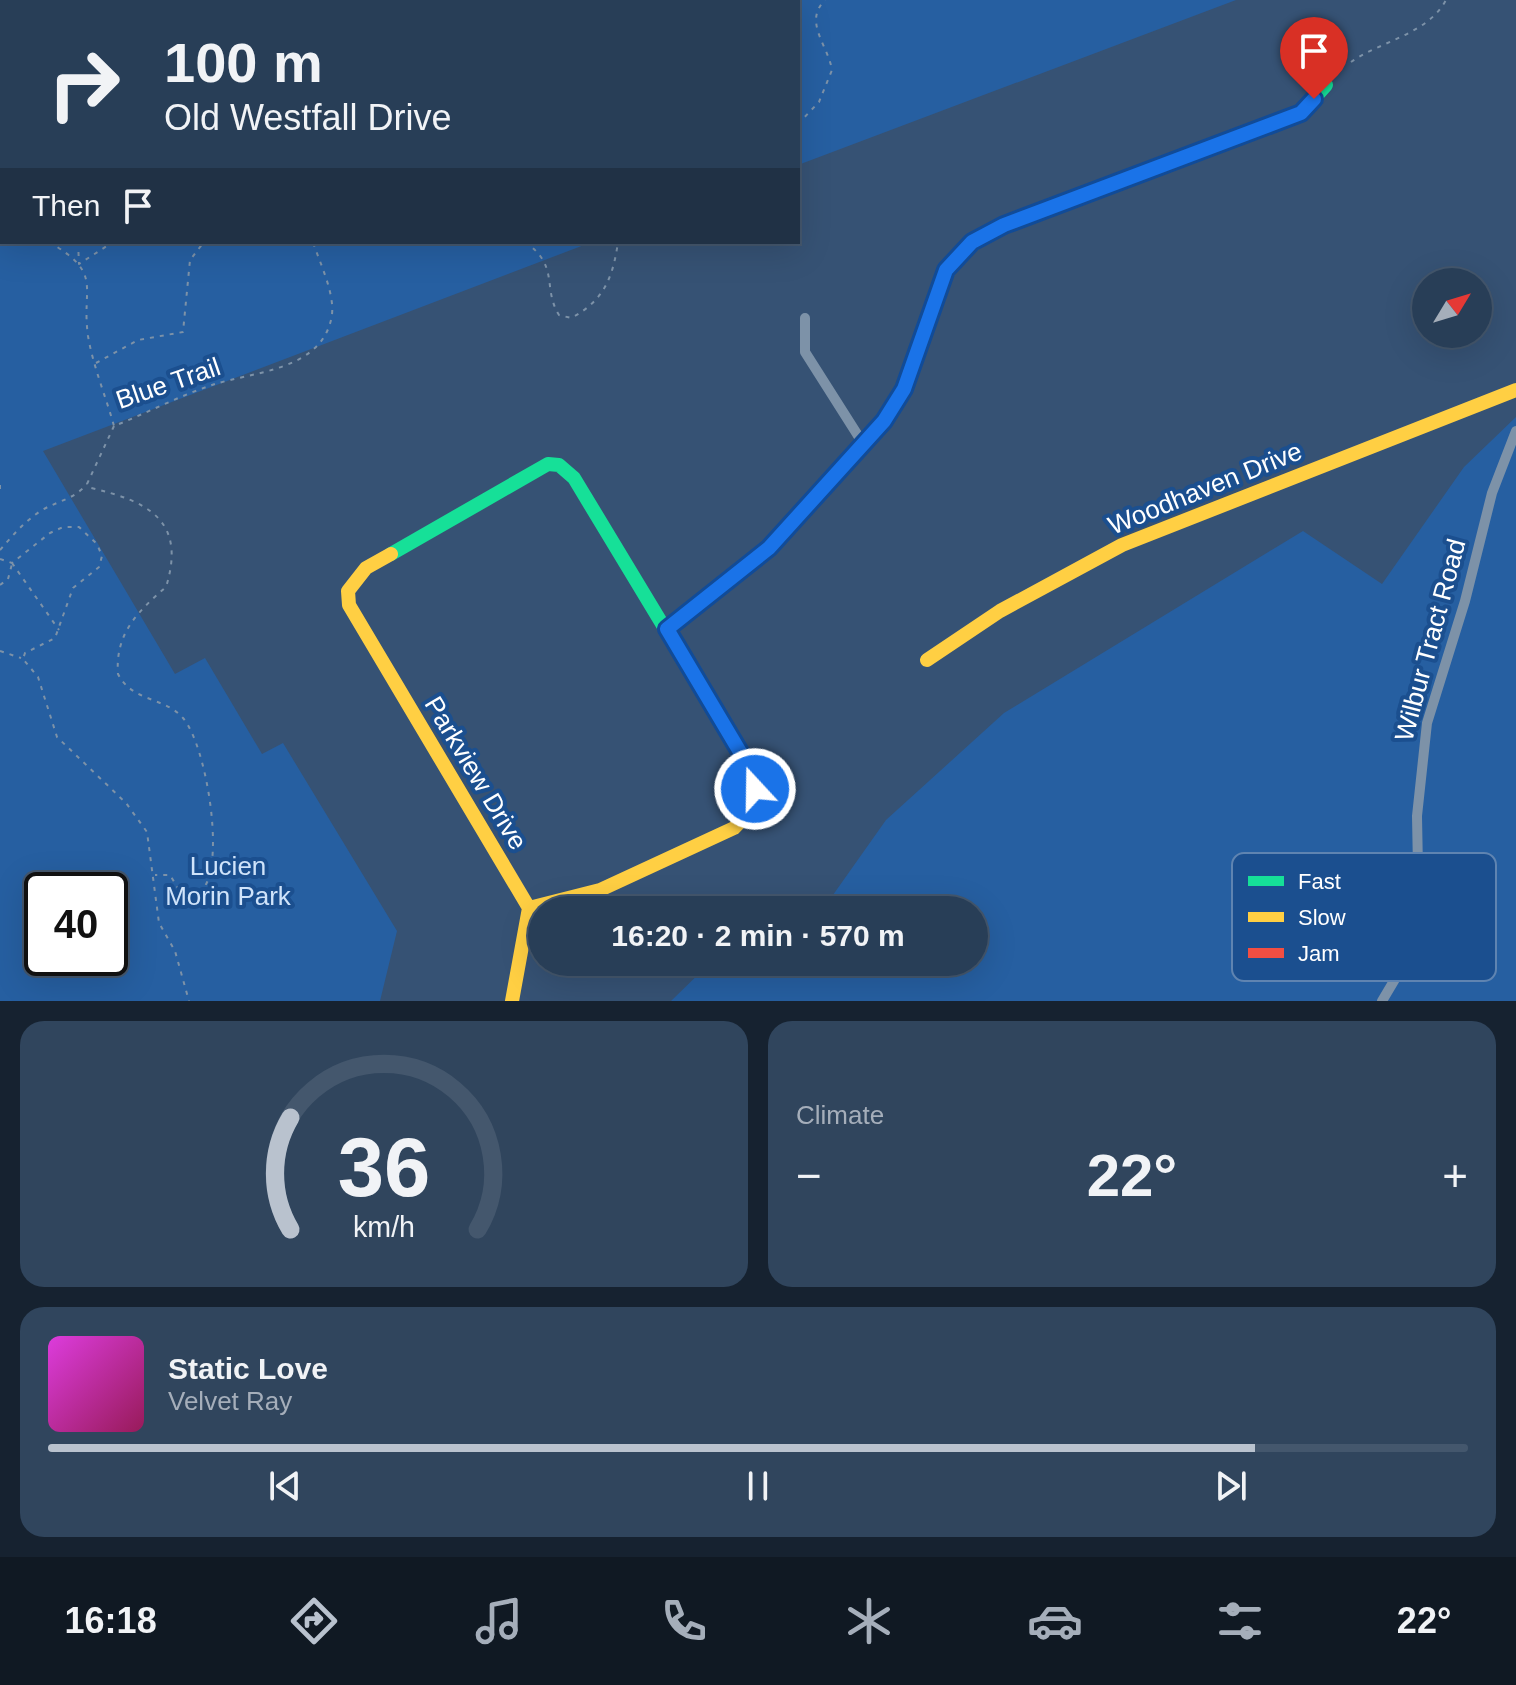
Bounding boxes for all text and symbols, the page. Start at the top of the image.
pin [1280,17,1348,99]
icon: arrive [1292,29,1336,73]
text: 100 m [164,31,323,94]
icon: right [32,32,136,136]
text: Old Westfall Drive [164,97,451,138]
icon: arrive [116,184,160,228]
text: Then [32,189,100,222]
north arrow [1412,268,1492,348]
map controls [1412,268,1492,348]
street label: Blue Trail [112,351,224,415]
street label: Woodhaven Drive [1104,435,1306,541]
street label: Wilbur Tract Road [1389,536,1471,744]
street label: Parkview Drive [418,691,534,855]
position arrow [713,747,797,831]
park label: Lucien Morin Park [165,851,292,911]
legend [1232,853,1496,981]
text: Fast [1298,869,1341,894]
speed limit sign: 40 [24,872,128,976]
text: Slow [1298,905,1346,930]
text: 16:20 · 2 min · 570 m [611,919,905,952]
text: Jam [1298,941,1340,966]
text: Climate [796,1100,884,1130]
text: 36 [338,1121,430,1214]
text: 22° [1087,1142,1177,1209]
text: − [796,1151,822,1200]
text: + [1442,1151,1468,1200]
text: km/h [353,1211,415,1243]
text: Static Love [168,1352,328,1385]
text: Velvet Ray [168,1386,292,1416]
icon: previous [263,1464,307,1508]
icon: pause [736,1464,780,1508]
icon: next [1209,1464,1253,1508]
icon: directions [286,1593,342,1649]
icon: music [471,1593,527,1649]
icon: phone [656,1593,712,1649]
icon: climate [841,1593,897,1649]
icon: car [1027,1593,1083,1649]
icon: filters [1212,1593,1268,1649]
text: 16:18 [65,1600,157,1641]
text: 22° [1397,1600,1451,1641]

